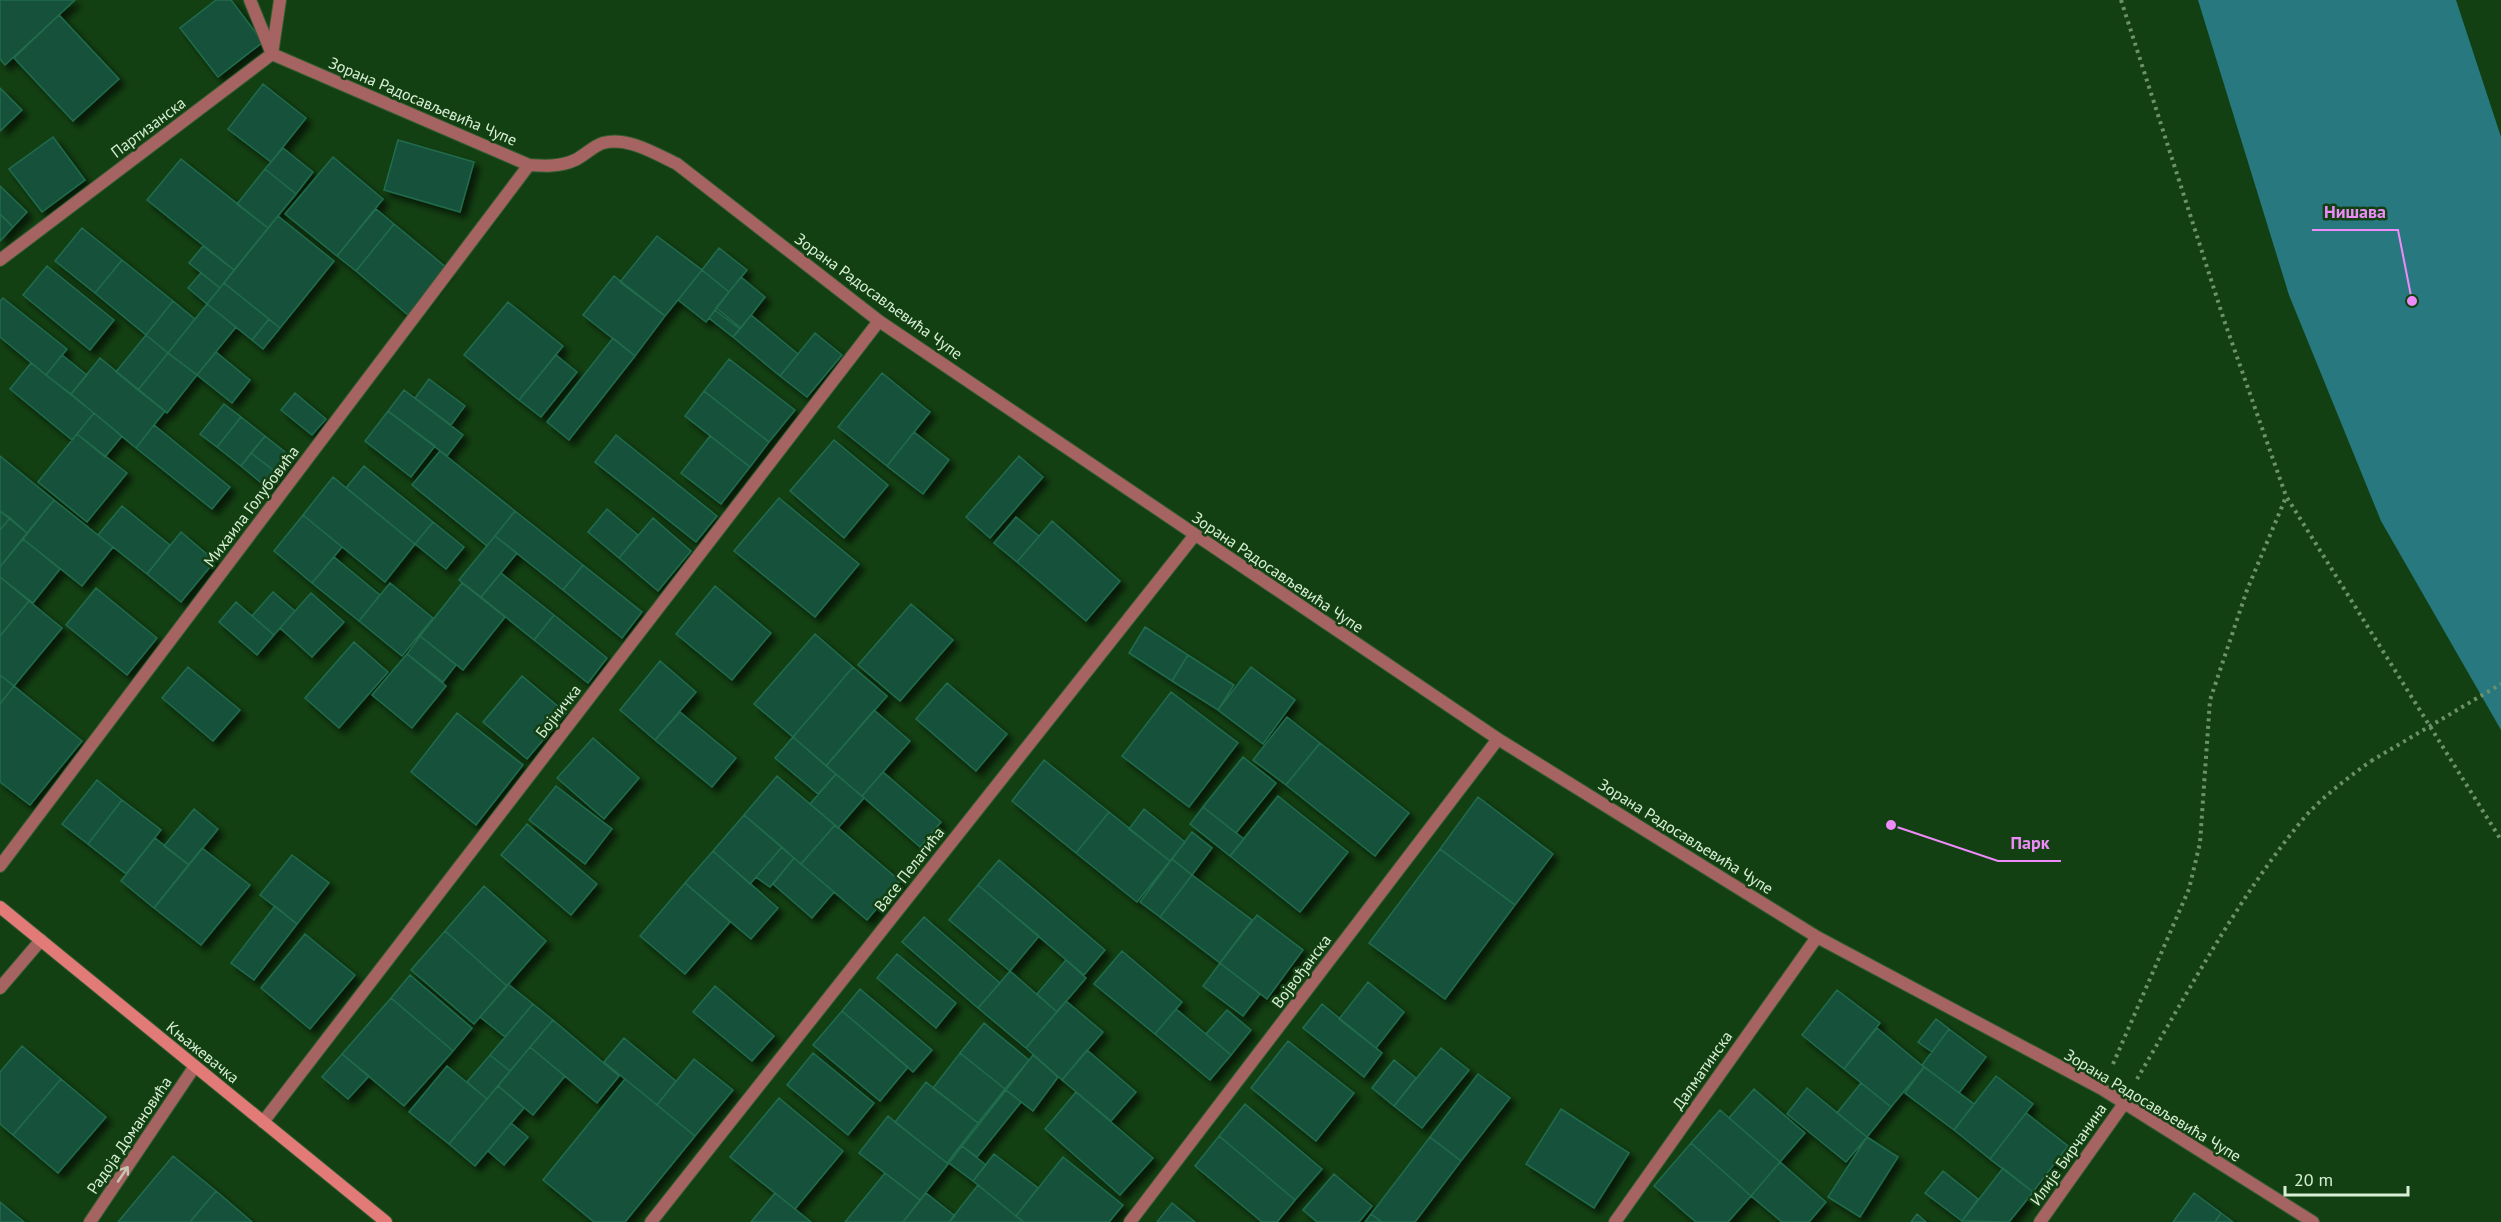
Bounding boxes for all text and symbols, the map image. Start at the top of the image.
street label: Зорана Радосављевића Чупе [326,52,520,150]
street label: Партизанска [107,92,189,162]
callout: Нишава [2312,194,2398,230]
text: Нишава [2324,200,2386,223]
street label: Зорана Радосављевића Чупе [791,228,967,364]
street label: Михаила Голубовића [199,442,303,570]
street label: Зорана Радосављевића Чупе [1188,507,1368,637]
street label: Бојничка [531,680,585,742]
street label: Зорана Радосављевића Чупе [1595,774,1777,898]
street label: Васе Пелагића [870,823,948,915]
callout: Парк [1998,825,2061,861]
text: Парк [2011,831,2050,854]
street label: Војвођанска [1267,930,1335,1012]
street label: Књажевачка [163,1017,243,1087]
street label: Далматинска [1668,1027,1736,1113]
street label: Зорана Радосављевића Чупе [2061,1044,2245,1166]
street label: Радоја Домановића [82,1072,176,1198]
street label: Илије Бирчанина [2025,1099,2111,1209]
scale bar [2285,1159,2408,1197]
one-way arrow [117,1166,129,1182]
text: 20 m [2294,1168,2333,1191]

